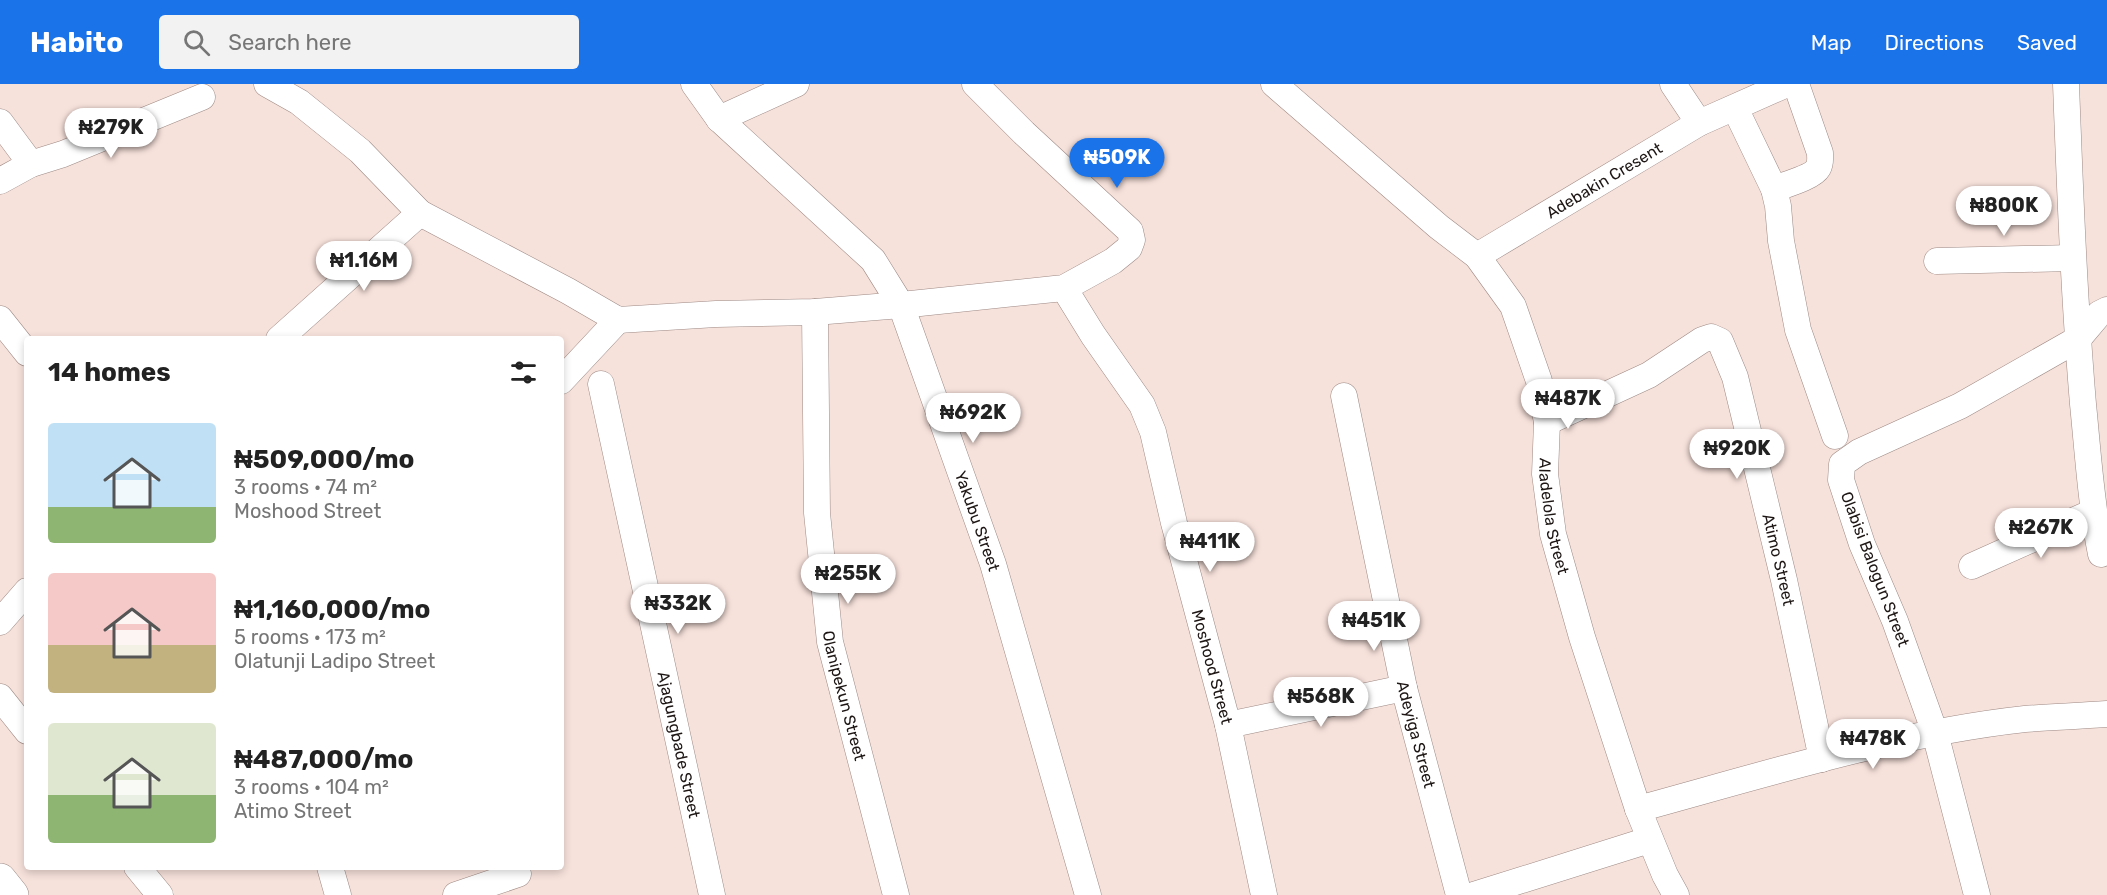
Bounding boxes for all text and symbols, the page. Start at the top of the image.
search box [159,15,579,69]
text: Habito [30,26,123,59]
icon: search [180,26,213,59]
text: Search here [228,29,352,56]
text: Map [1811,30,1852,55]
text: Directions [1885,30,1984,55]
text: Saved [2017,30,2077,55]
pin: ₦279K [69,108,153,159]
text: ₦279K [79,115,143,139]
pin: ₦509K [1075,138,1159,189]
street label: Adebakin Cresent [1543,138,1665,222]
text: ₦509K [1083,145,1151,169]
pin: ₦800K [1962,186,2046,237]
text: ₦800K [1970,193,2038,217]
pin: ₦1.16M [315,241,413,292]
text: ₦1.16M [330,248,398,272]
icon: filters [507,356,540,389]
text: 14 homes [48,357,171,388]
pin: ₦487K [1526,379,1610,430]
text: ₦487K [1535,386,1601,410]
pin: ₦692K [931,393,1015,444]
text: ₦692K [940,400,1006,424]
pin: ₦920K [1695,429,1779,480]
text: ₦920K [1703,436,1771,460]
text: ₦509,000/mo [234,444,415,475]
icon: home [96,447,168,519]
street label: Aladelola Street [1535,458,1573,577]
street label: Yakubu Street [951,468,1004,573]
text: 3 rooms · 74 m² [234,475,377,499]
street label: Olabisi Balogun Street [1837,489,1913,649]
text: Moshood Street [234,499,381,523]
pin: ₦267K [1999,508,2083,559]
street label: Atimo Street [1759,512,1799,607]
text: ₦267K [2009,515,2073,539]
pin: ₦411K [1168,522,1252,573]
text: ₦411K [1180,529,1240,553]
pin: ₦255K [806,554,890,605]
text: ₦255K [815,561,881,585]
pin: ₦332K [636,584,720,635]
text: ₦332K [644,591,712,615]
text: ₦1,160,000/mo [234,594,431,625]
icon: home [96,597,168,669]
pin: ₦451K [1332,601,1416,652]
street label: Moshood Street [1188,607,1237,726]
text: ₦451K [1342,608,1406,632]
text: 5 rooms · 173 m² [234,625,386,649]
street label: Olanipekun Street [819,630,870,763]
text: Olatunji Ladipo Street [234,649,435,673]
street label: Ajagungbade Street [654,669,704,820]
pin: ₦568K [1279,677,1363,728]
street label: Adeyiga Street [1393,679,1440,790]
text: ₦568K [1287,684,1355,708]
pin: ₦478K [1831,719,1915,770]
text: ₦478K [1840,726,1906,750]
text: ₦487,000/mo [234,744,413,775]
icon: home [96,747,168,819]
text: 3 rooms · 104 m² [234,775,389,799]
text: Atimo Street [234,799,352,823]

